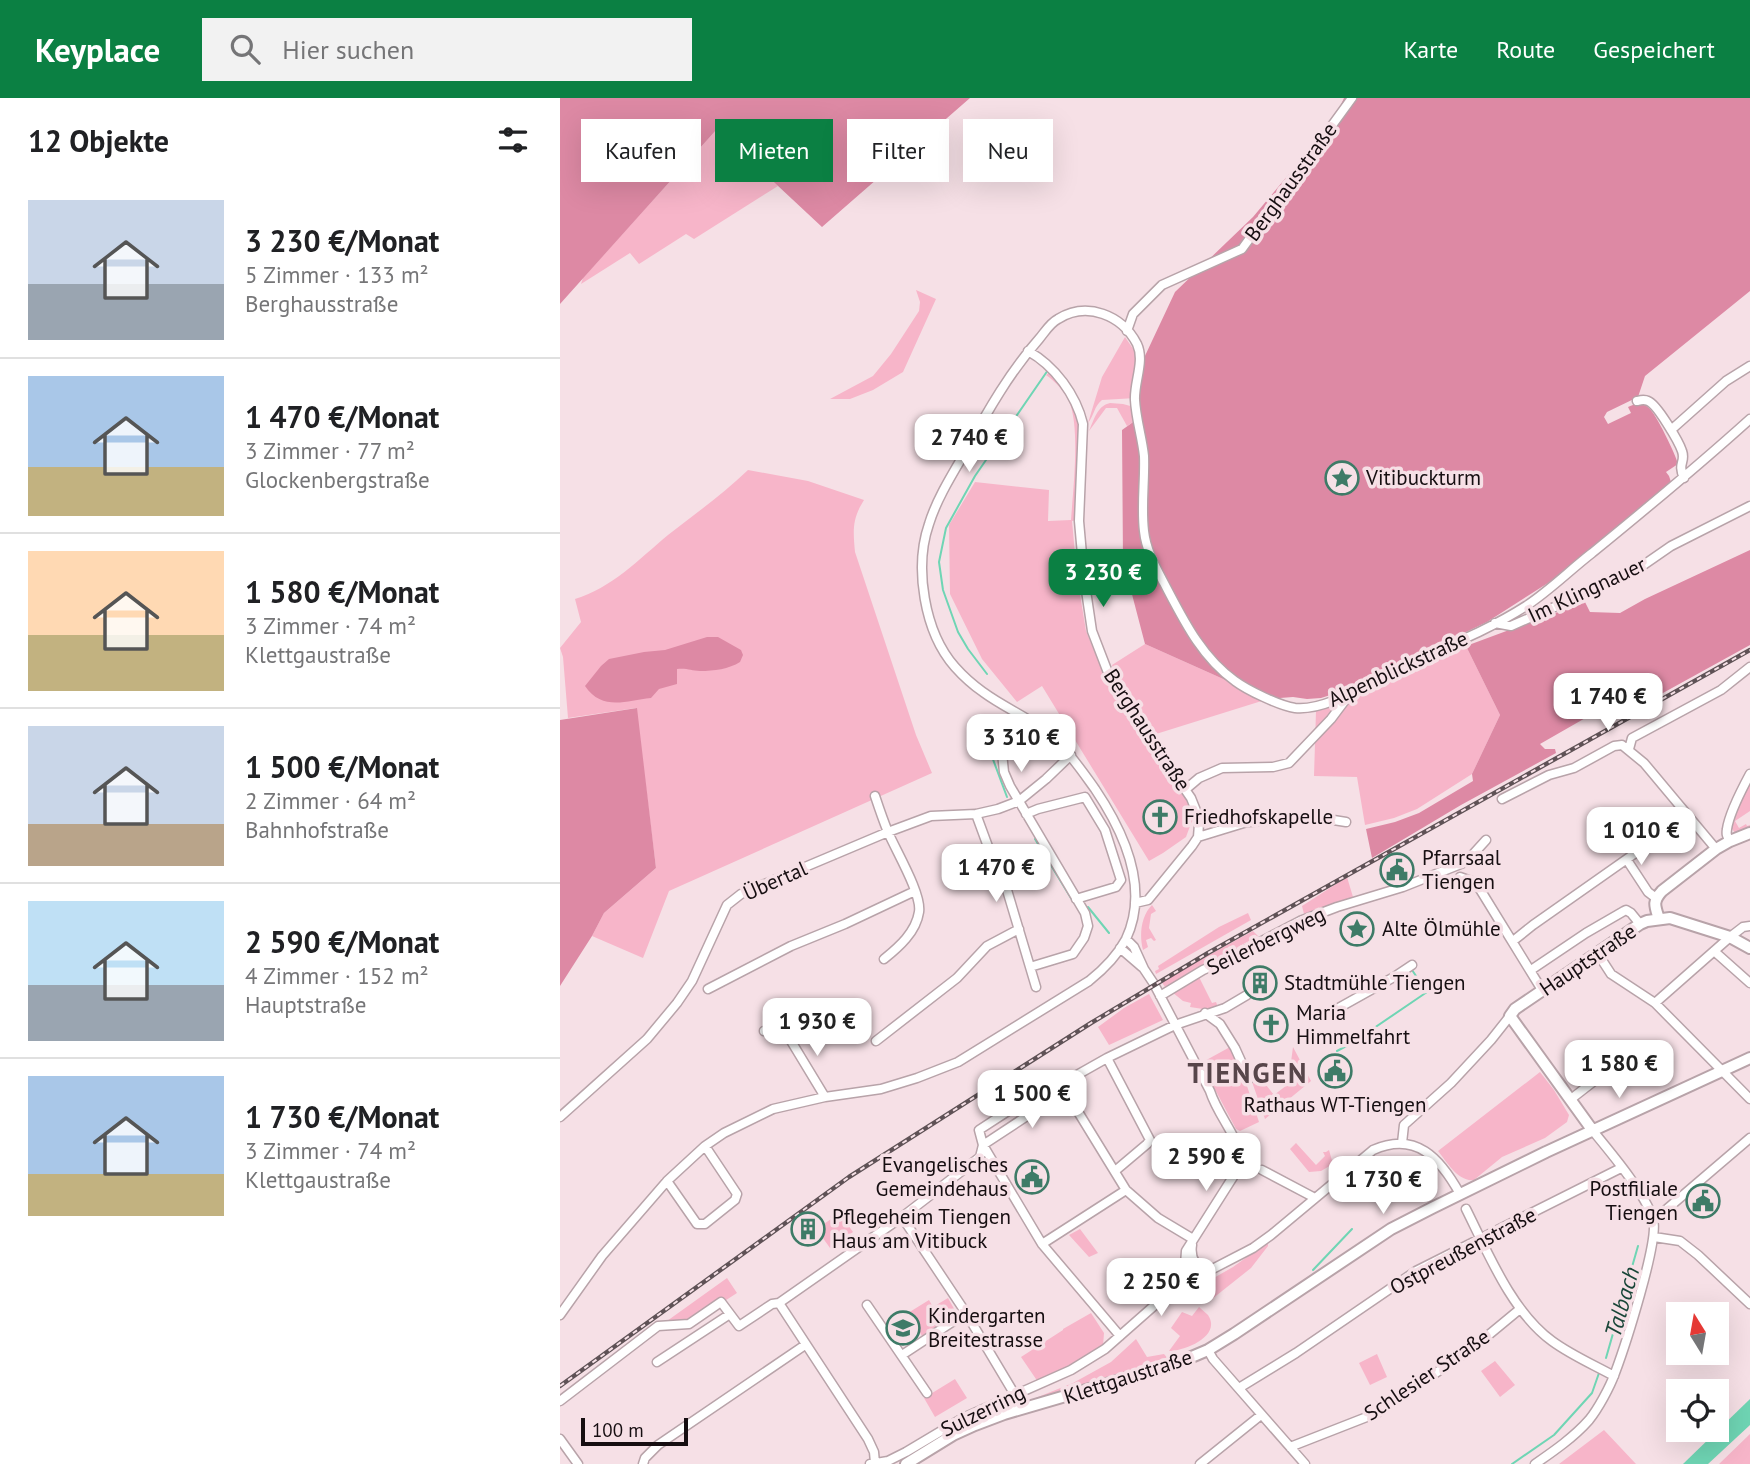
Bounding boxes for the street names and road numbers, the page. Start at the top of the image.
street label: Berghausstraße [1239,117,1343,246]
street label: Im Klingnauer [1523,550,1650,629]
street label: Alpenblickstraße [1324,624,1472,713]
street label: Berghausstraße [1098,664,1197,796]
street label: Übertal [739,855,811,907]
street label: Seilerbergweg [1202,900,1330,981]
street label: Hauptstraße [1534,917,1641,1002]
street label: Ostpreußenstraße [1385,1201,1541,1301]
street label: Schlesier Straße [1359,1323,1495,1427]
street label: Klettgaustraße [1060,1343,1195,1410]
street label: Sulzerring [936,1378,1030,1443]

